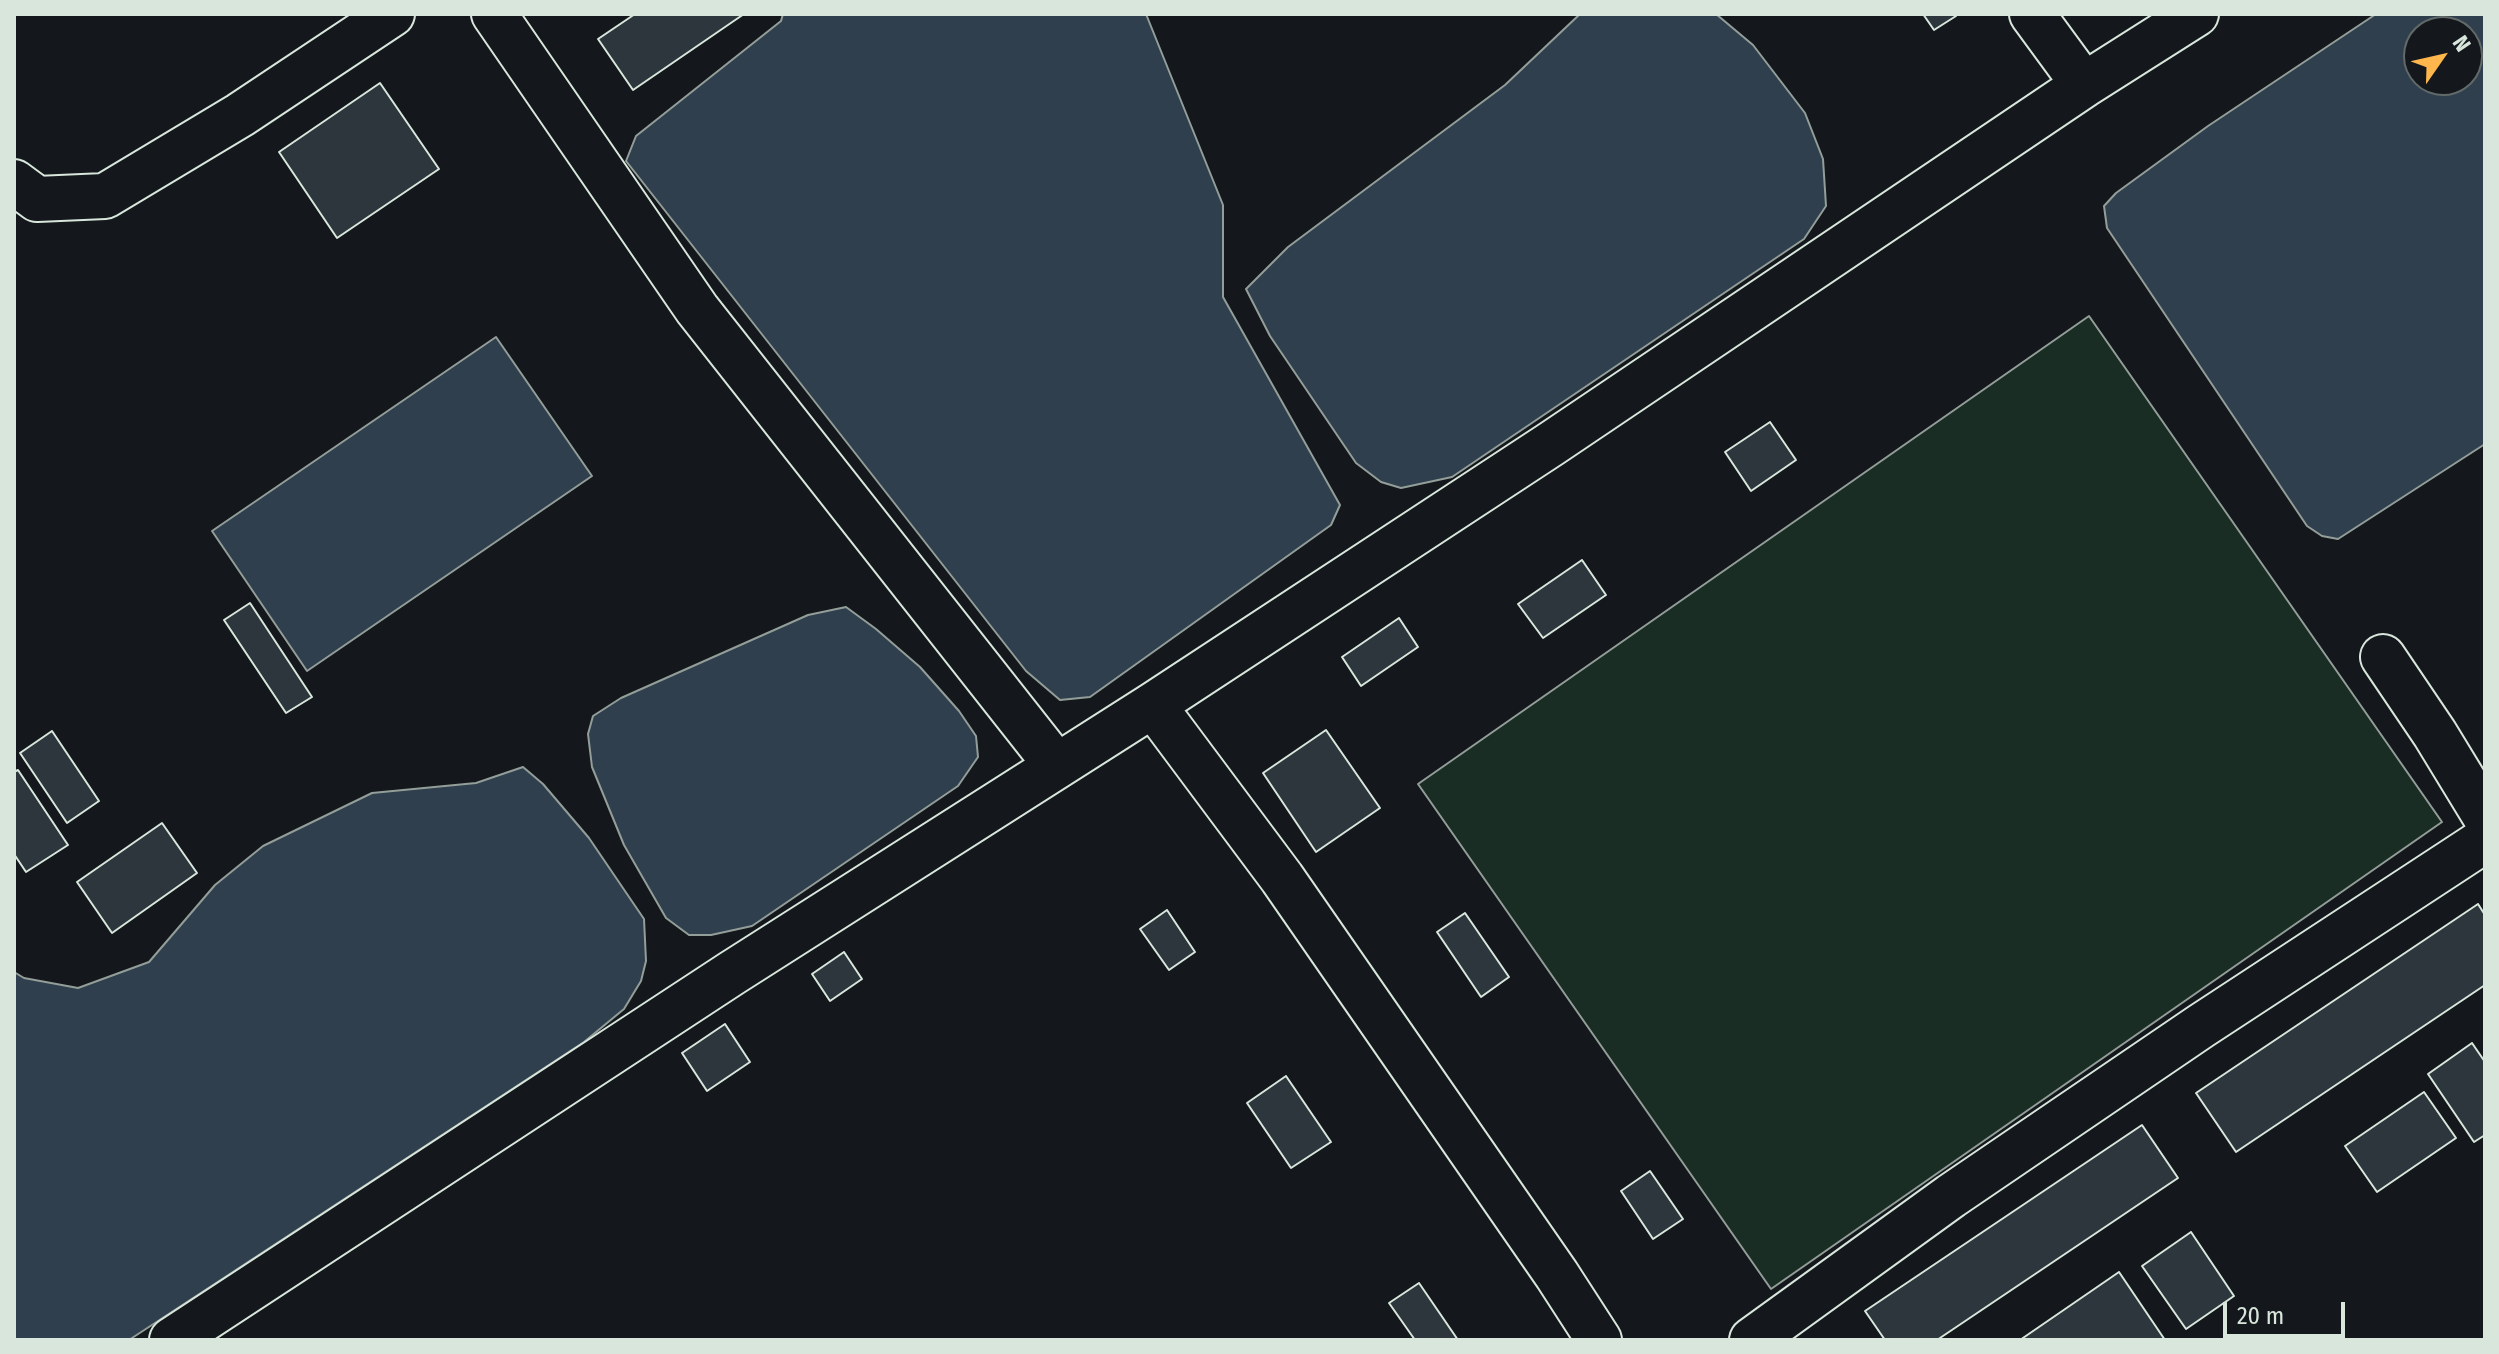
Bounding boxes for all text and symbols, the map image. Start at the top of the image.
north arrow [2403,16,2483,96]
text: N [2447,30,2477,56]
scale bar [2227,1286,2349,1336]
text: 20 m [2237,1302,2284,1330]

